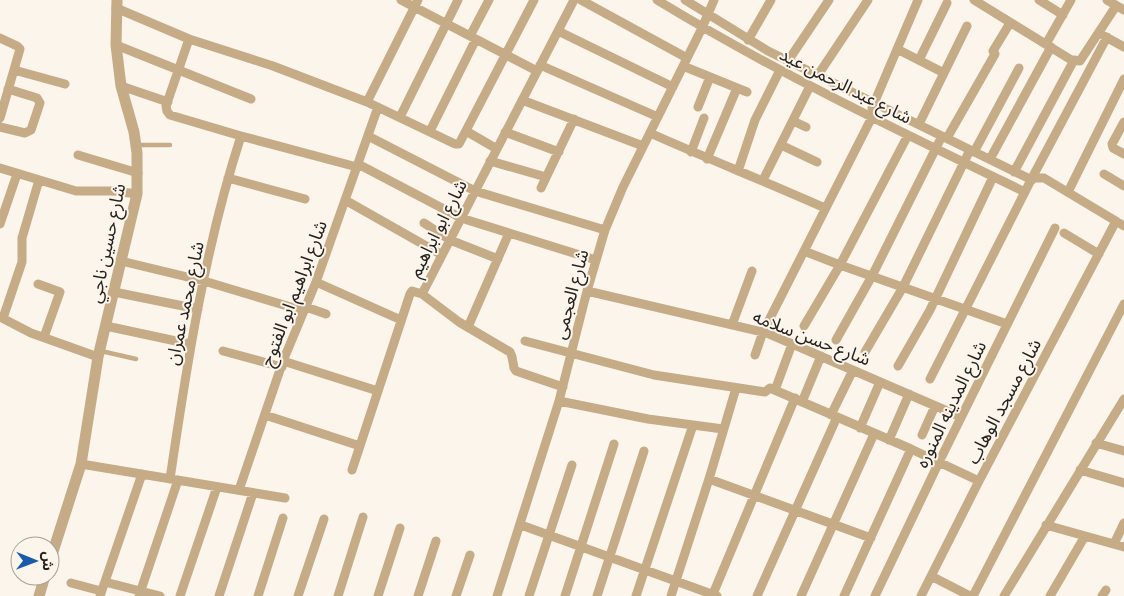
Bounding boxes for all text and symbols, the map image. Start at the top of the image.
street label: شارع عبد الرحمن عيد [775,42,916,131]
street label: شارع ابو ابراهيم [403,175,475,282]
street label: شارع حسين ناجي [83,181,133,306]
street label: شارع ابراهيم ابو الفتوح [255,217,335,371]
street label: شارع محمد عمران [160,239,212,368]
street label: شارع العجمى [547,247,596,342]
street label: شارع حسن سلامه [749,304,874,373]
street label: شارع مسجد الوهاب [961,335,1049,469]
street label: شارع المدينه المنوره [910,337,994,473]
north arrow [10,536,60,586]
text: ش [40,551,57,571]

